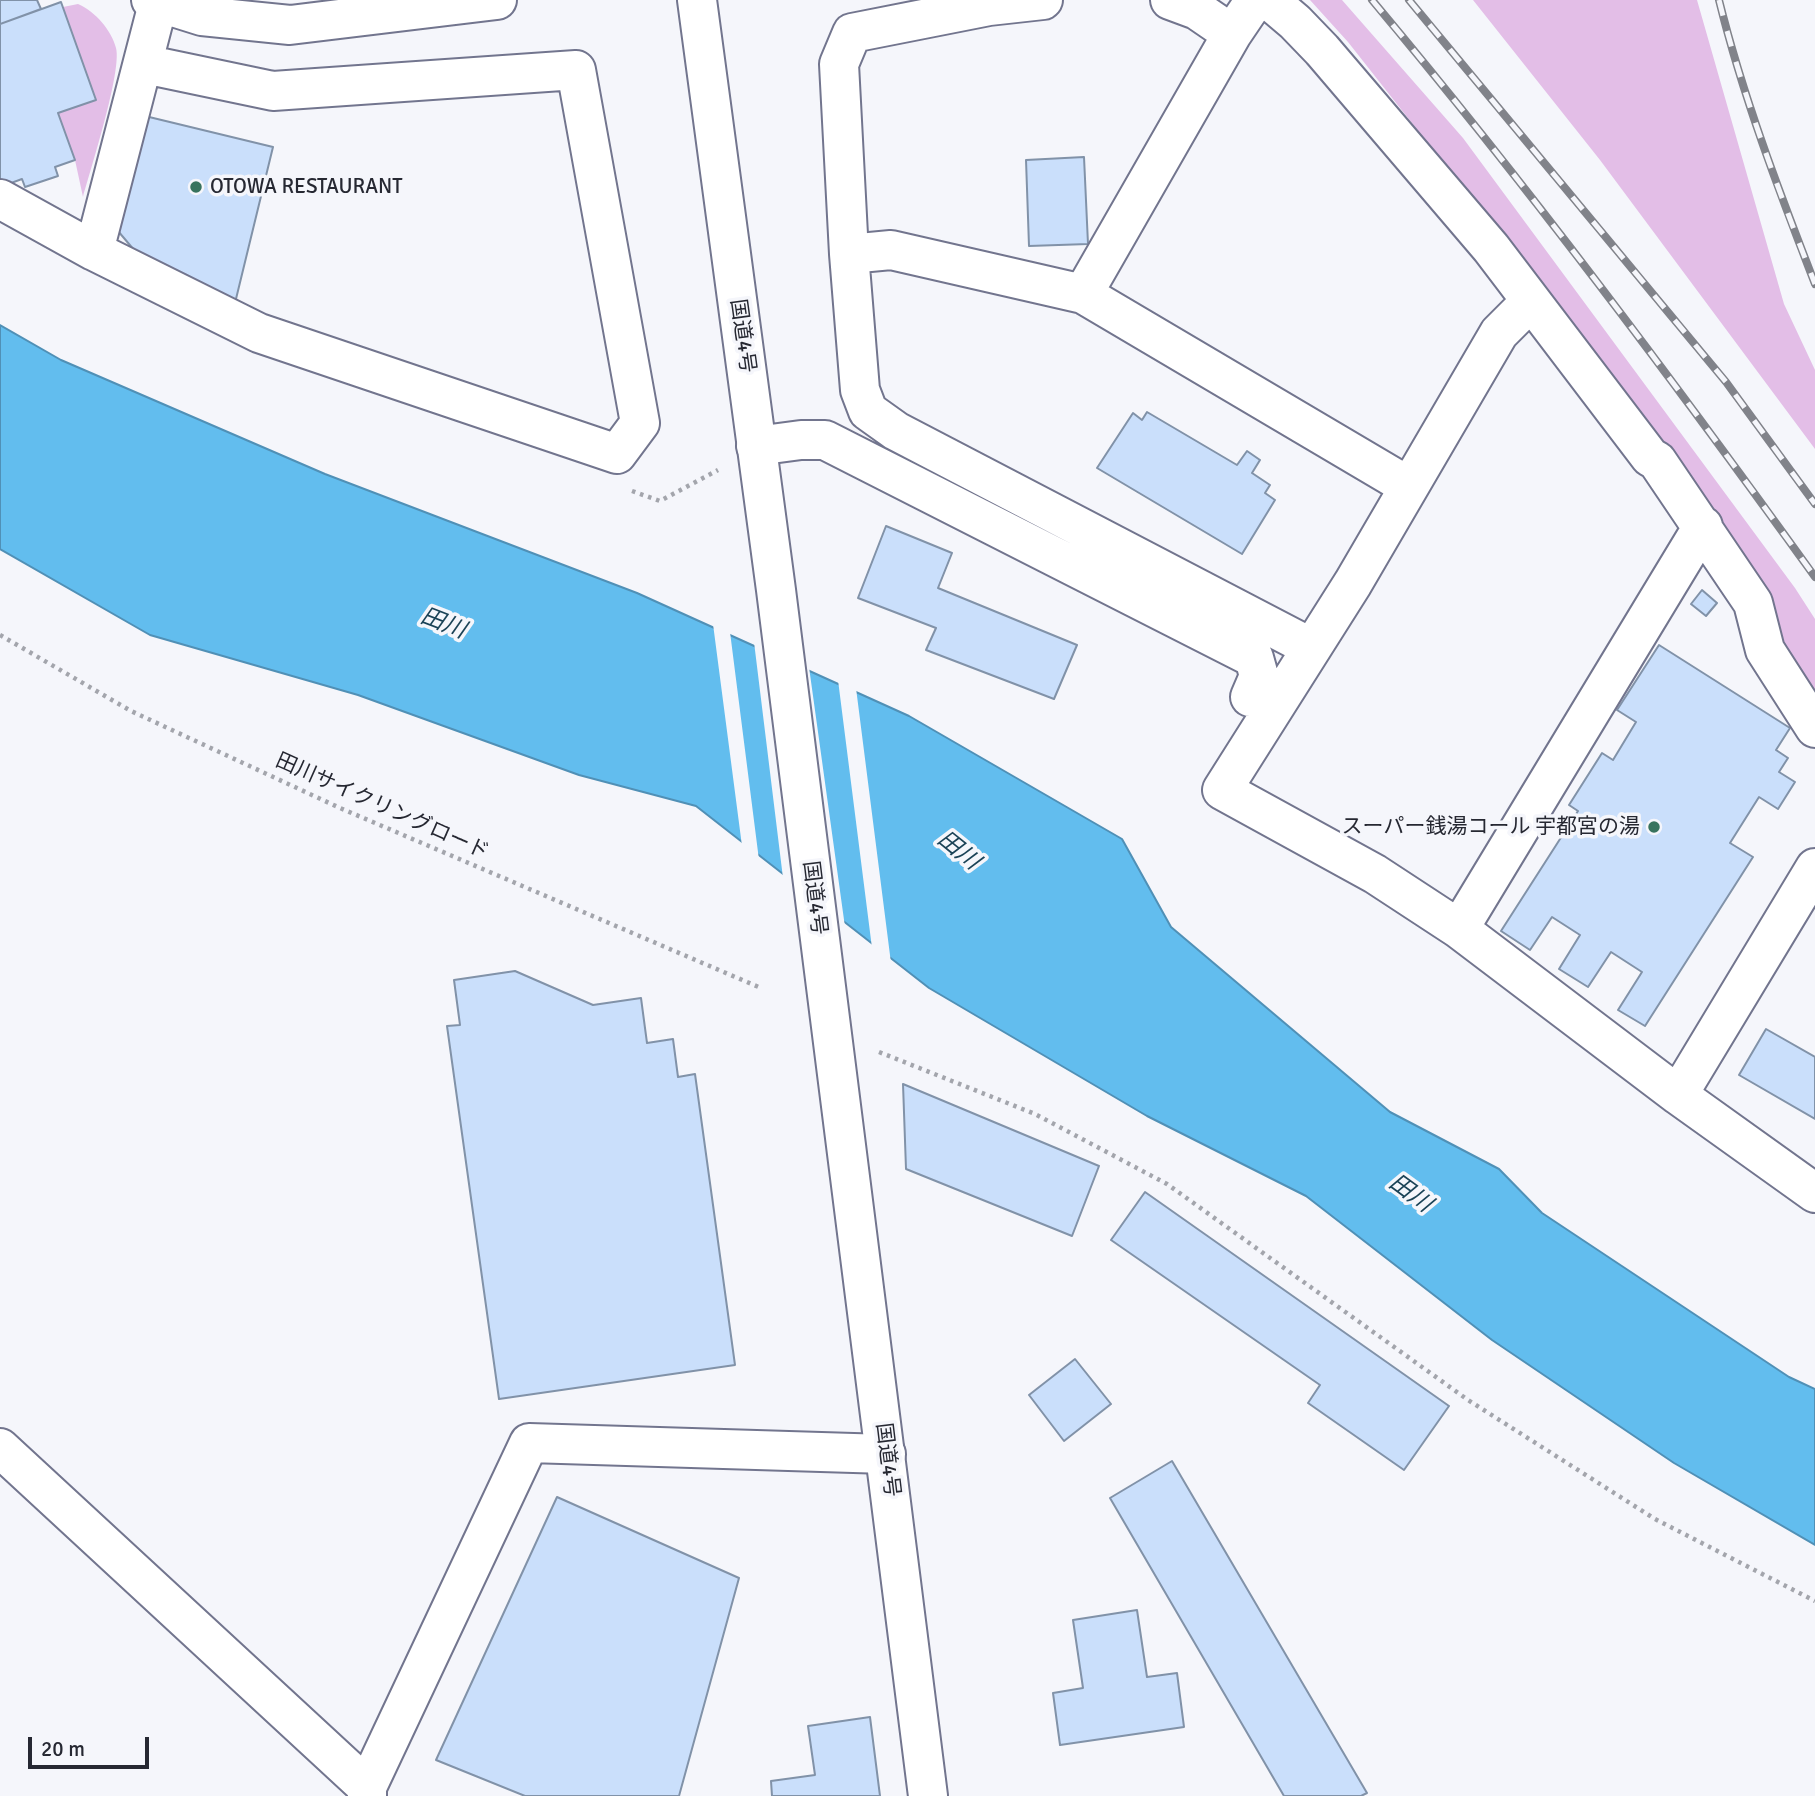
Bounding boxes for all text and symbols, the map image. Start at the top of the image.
place label: OTOWA RESTAURANT [210,174,403,200]
marker: OTOWA RESTAURANT [188,179,204,195]
street label: 国道4号 [724,297,760,375]
water label: 田川 [417,603,469,645]
street label: 田川サイクリングロード [271,749,493,865]
place label: スーパー銭湯コール 宇都宮の湯 [1341,814,1640,840]
marker: スーパー銭湯コール 宇都宮の湯 [1646,819,1662,835]
water label: 田川 [931,826,985,876]
street label: 国道4号 [797,860,831,936]
water label: 田川 [1383,1169,1437,1219]
street label: 国道4号 [870,1422,904,1498]
scale bar [32,1722,152,1766]
text: 20 m [41,1736,85,1762]

